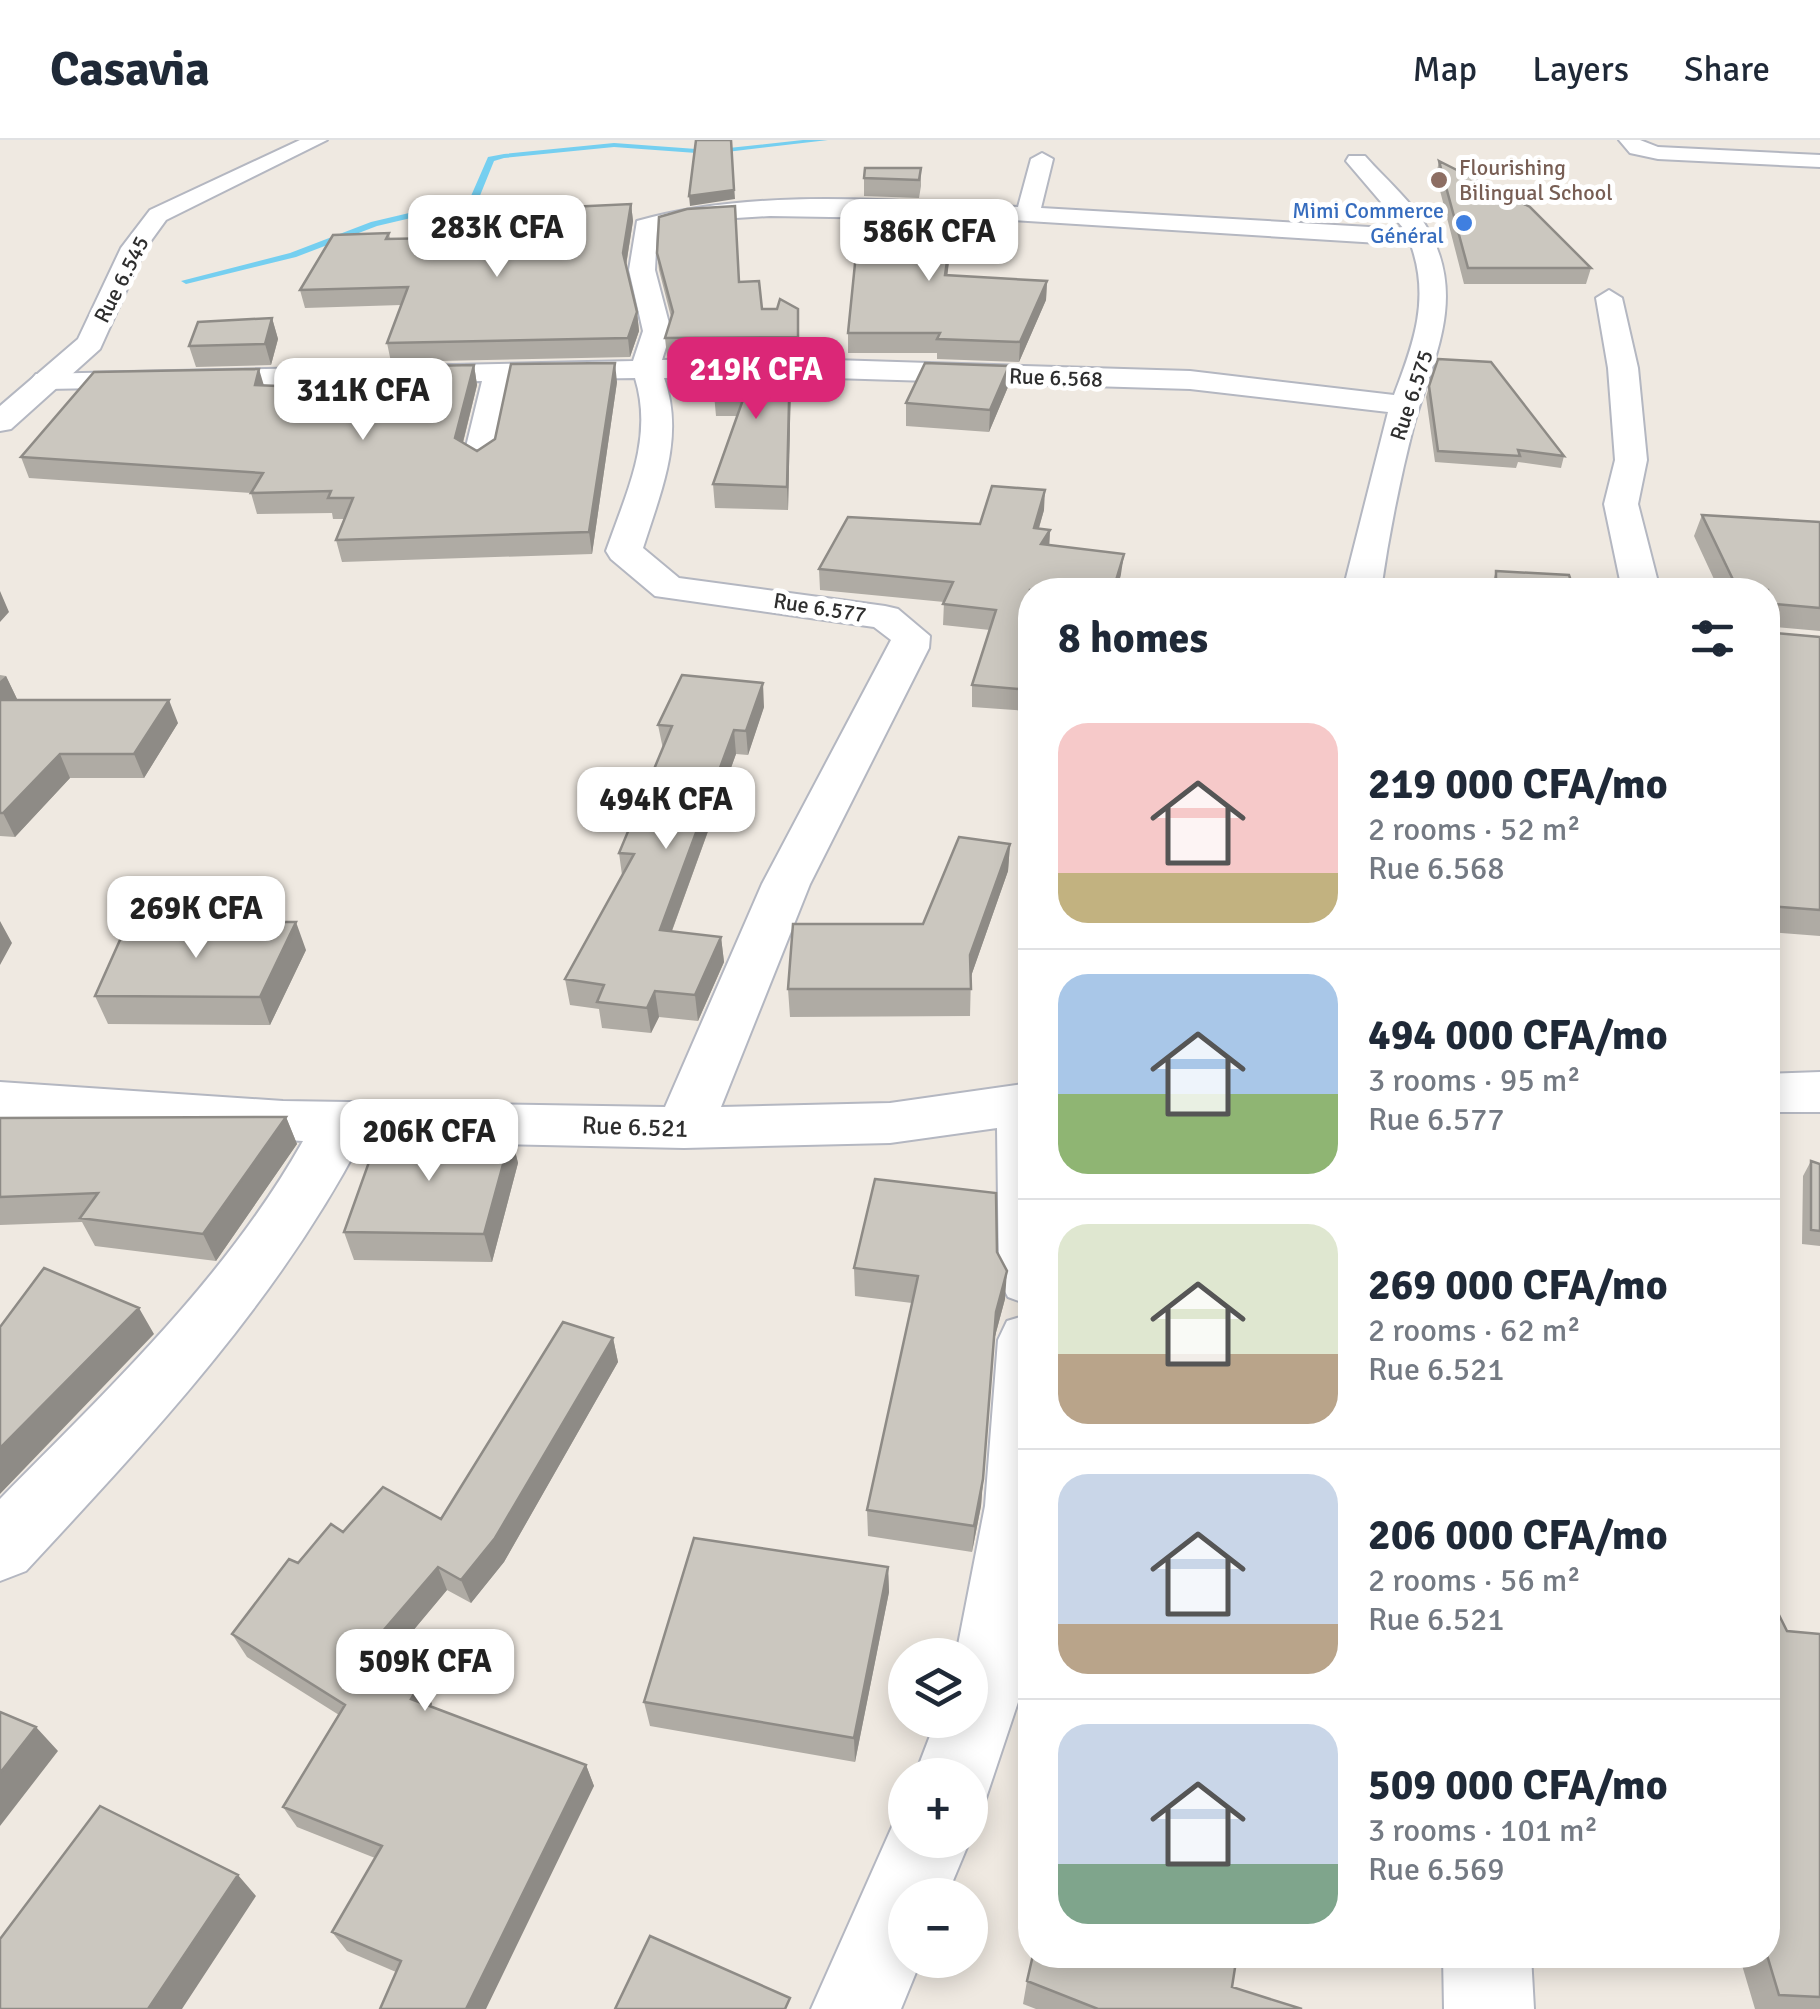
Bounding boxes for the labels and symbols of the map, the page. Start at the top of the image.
place label: Flourishing Bilingual School [1459,154,1613,206]
marker: Flourishing Bilingual School [1428,169,1450,191]
pin: 283K CFA [394,195,600,280]
place label: Mimi Commerce Général [1292,197,1444,249]
pin: 586K CFA [826,199,1032,284]
marker: Mimi Commerce Général [1453,212,1475,234]
street label: Rue 6.545 [88,231,155,327]
pin: 219K CFA [653,337,859,422]
street label: Rue 6.575 [1384,346,1439,444]
pin: 311K CFA [260,358,466,443]
street label: Rue 6.568 [1009,362,1103,393]
street label: Rue 6.577 [771,587,868,628]
pin: 494K CFA [563,767,769,852]
pin: 269K CFA [93,876,299,961]
pin: 206K CFA [326,1099,532,1184]
street label: Rue 6.521 [581,1109,689,1144]
pin: 509K CFA [322,1629,528,1714]

